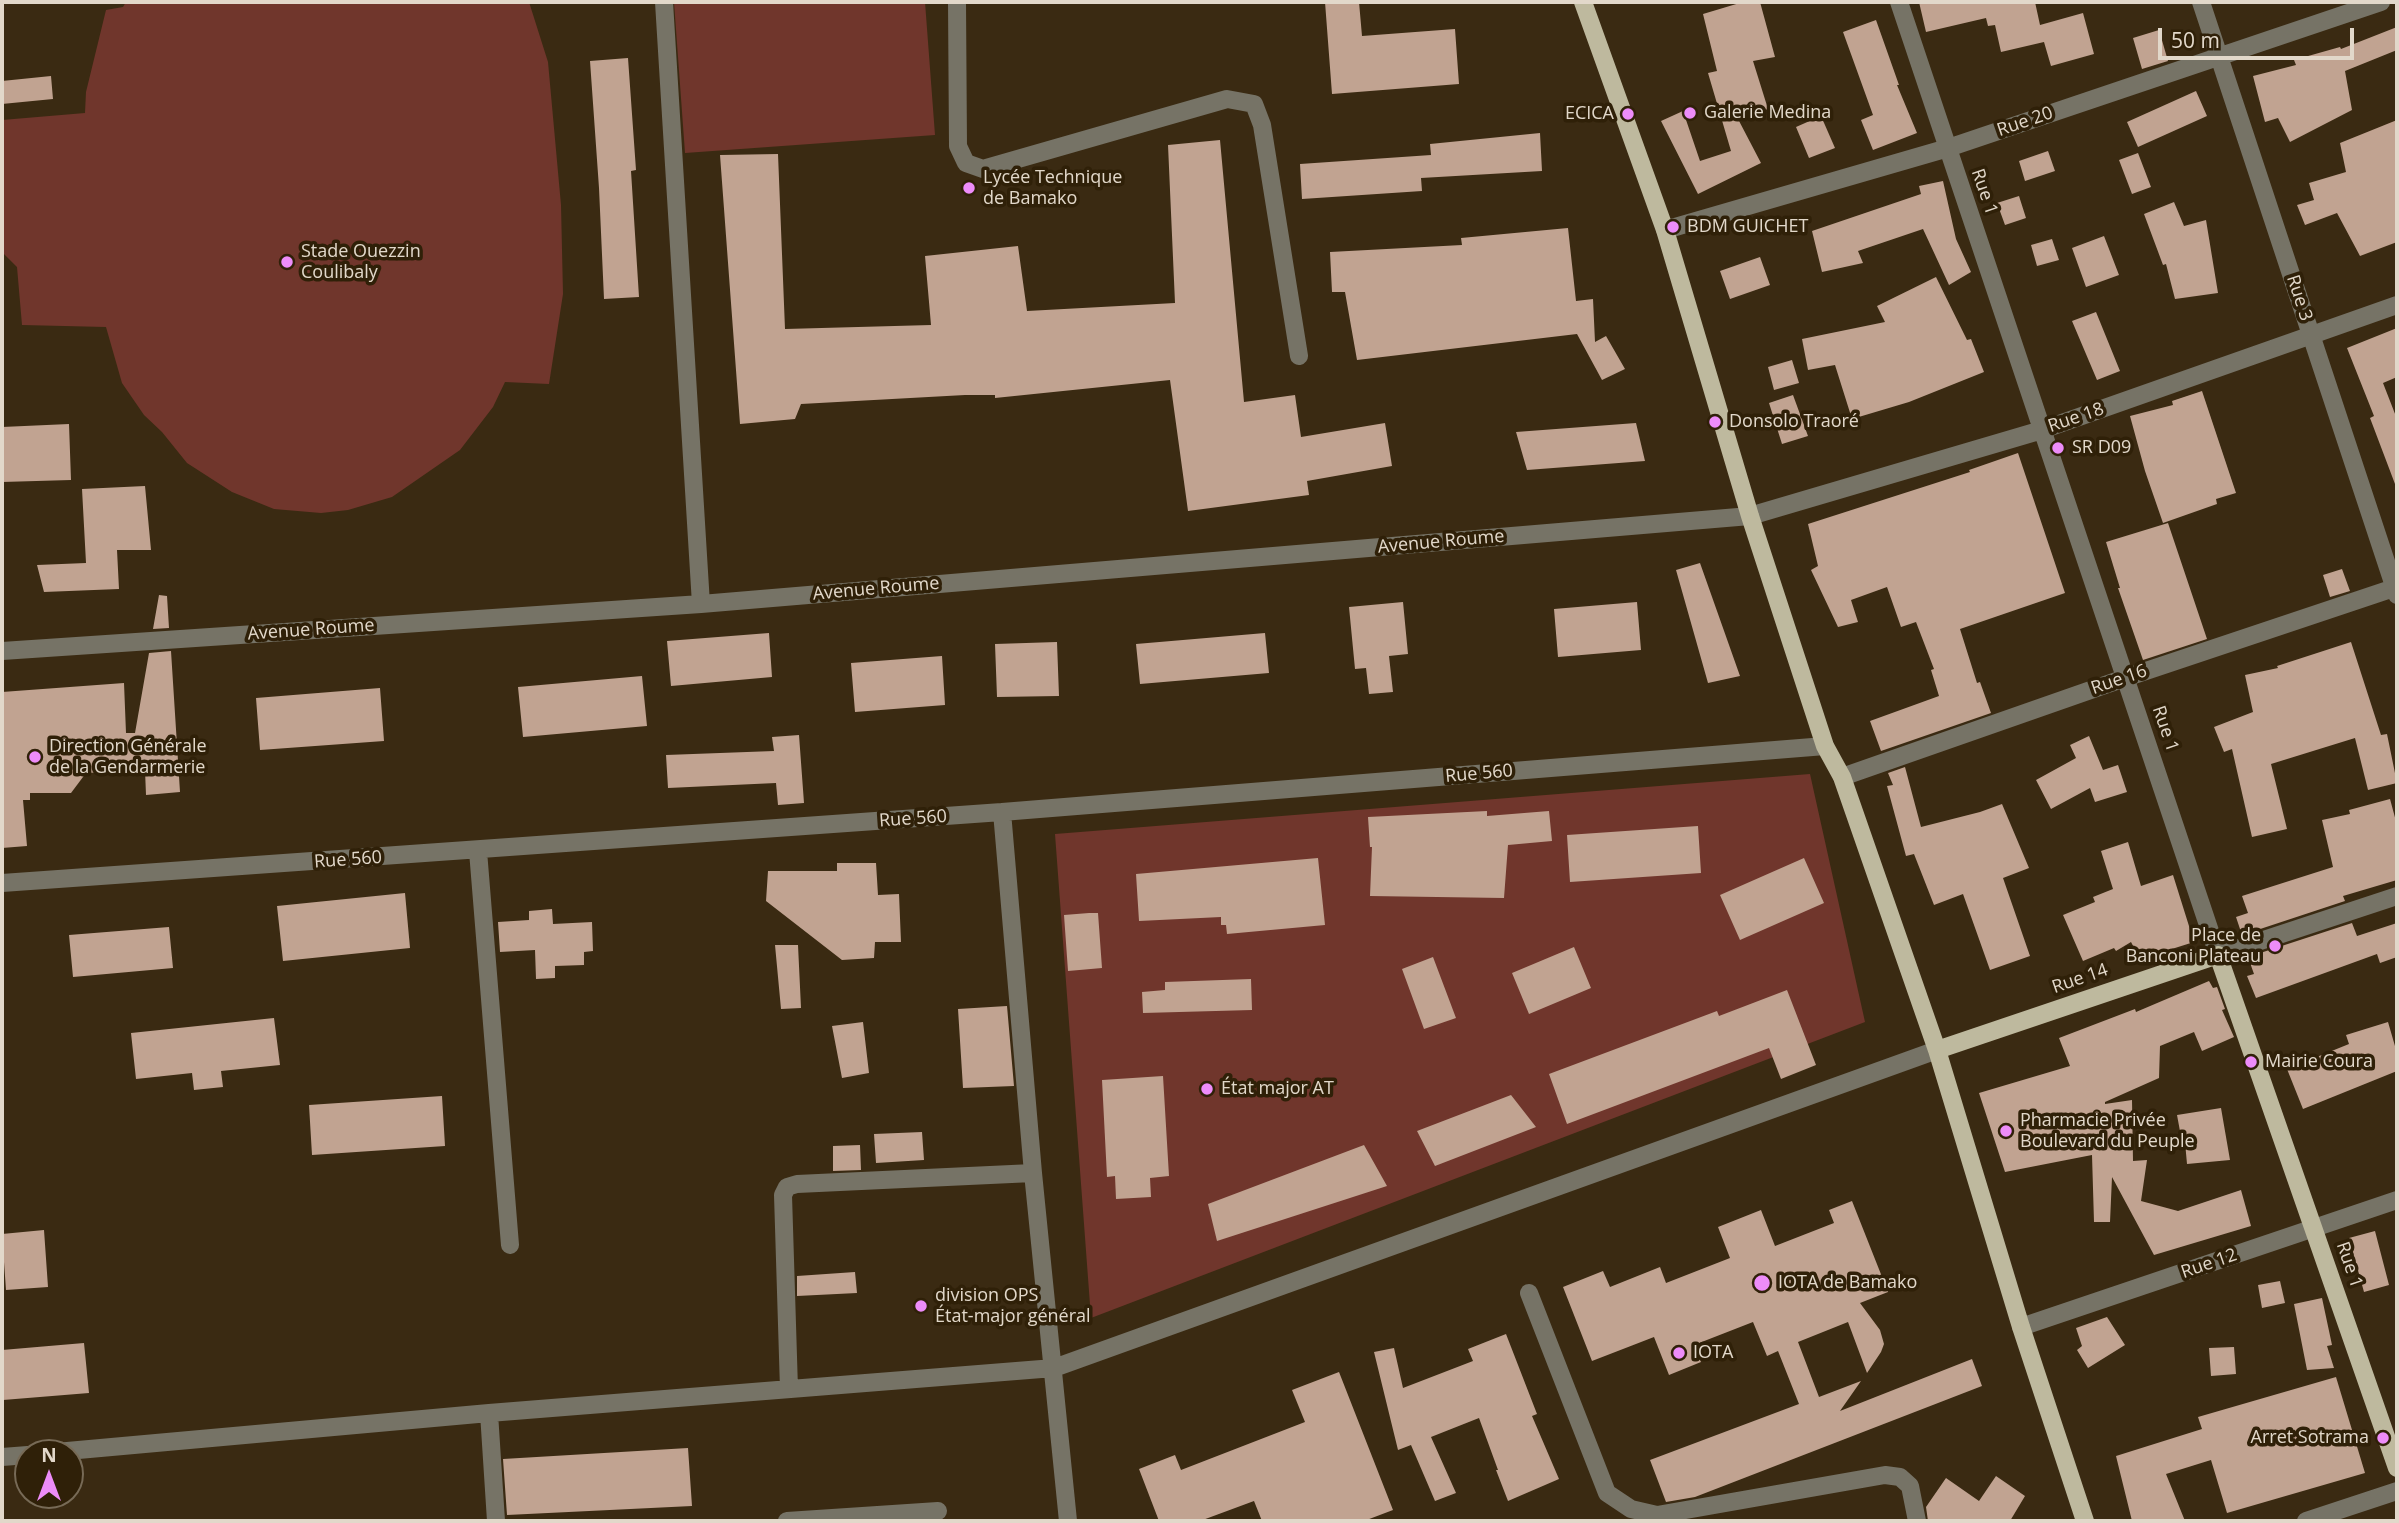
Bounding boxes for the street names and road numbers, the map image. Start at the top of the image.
street label: Rue 20 [1994,102,2056,142]
street label: Rue 1 [1966,166,2002,218]
street label: Rue 3 [2281,272,2317,324]
street label: Rue 18 [2045,398,2107,438]
street label: Avenue Roume [1377,526,1505,558]
street label: Avenue Roume [812,573,940,605]
street label: Avenue Roume [247,615,375,645]
street label: Rue 16 [2088,660,2150,700]
street label: Rue 1 [2147,703,2183,755]
street label: Rue 560 [1444,760,1514,788]
street label: Rue 560 [878,806,948,832]
street label: Rue 560 [313,847,383,873]
street label: Rue 14 [2049,959,2111,999]
street label: Rue 1 [2331,1239,2367,1291]
street label: Rue 12 [2178,1244,2240,1284]

